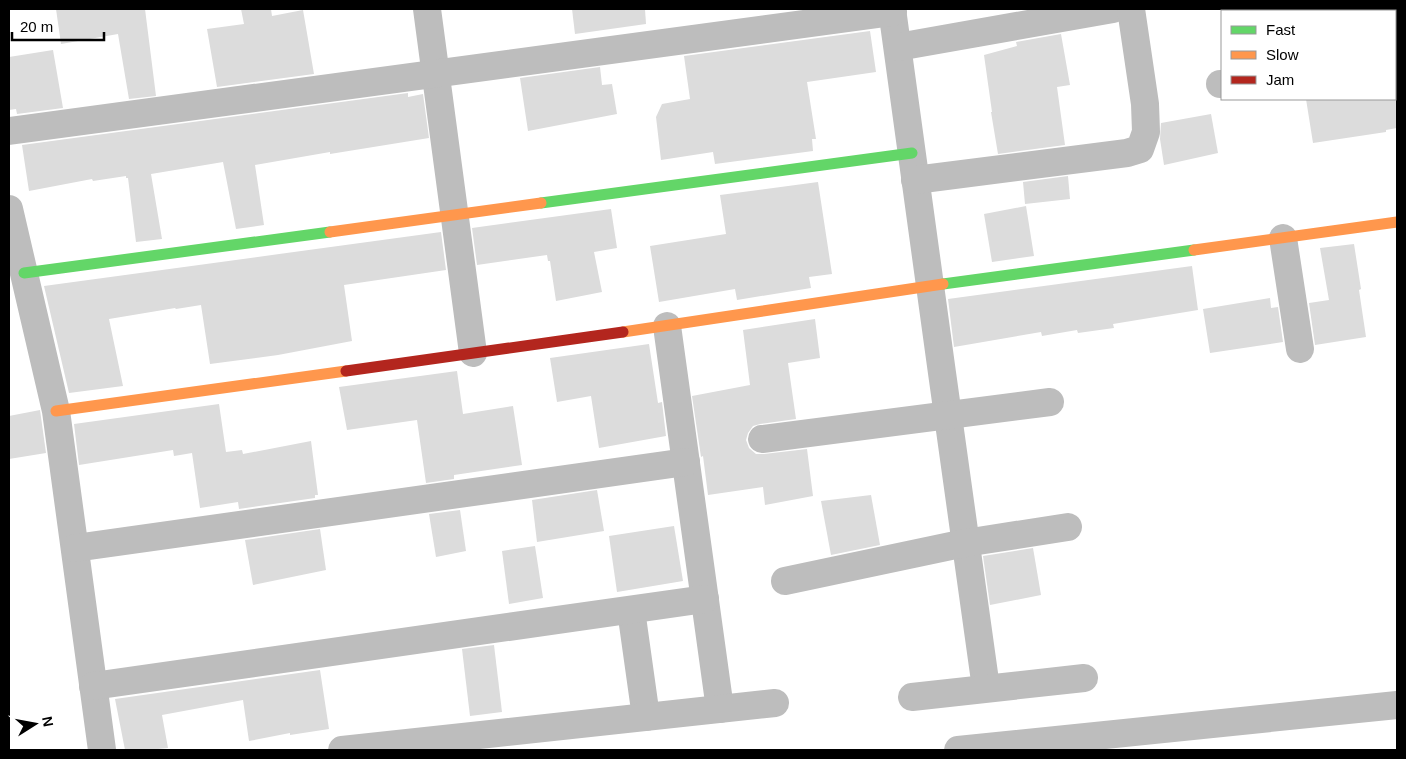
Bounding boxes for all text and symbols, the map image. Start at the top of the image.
scale bar [12,10,105,42]
legend [1221,10,1396,100]
text: 20 m [20,18,53,35]
text: Fast [1266,21,1296,38]
text: Slow [1266,46,1299,63]
text: Jam [1266,71,1294,88]
north arrow [10,699,60,749]
text: N [39,715,57,728]

